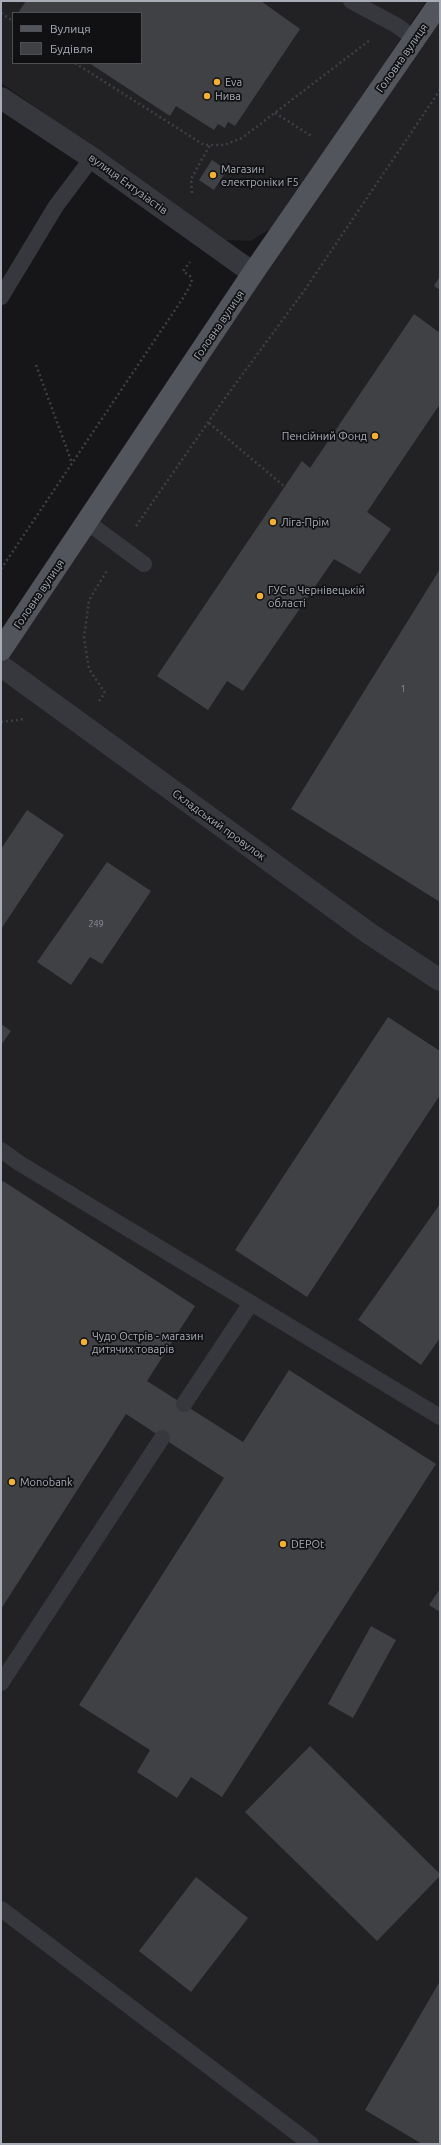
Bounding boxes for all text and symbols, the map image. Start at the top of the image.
legend [12,12,142,64]
street label: Головна вулиця [373,21,431,95]
text: Вулиця [50,22,91,35]
text: Будівля [50,42,93,55]
place label: Eva [225,75,242,89]
marker: Eva [212,77,222,87]
place label: Нива [215,89,241,103]
marker: Нива [202,91,212,101]
street label: вулиця Ентузіастів [86,151,170,217]
place label: Магазин електроніки F5 [221,162,299,188]
marker: Магазин електроніки F5 [208,170,218,180]
street label: Головна вулиця [191,288,247,362]
place label: Пенсійний Фонд [282,429,367,443]
marker: Пенсійний Фонд [370,431,380,441]
place label: Ліга-Прім [281,515,329,529]
marker: Ліга-Прім [268,517,278,527]
street label: Головна вулиця [11,557,67,631]
place label: ГУС в Чернівецькій області [268,583,365,609]
marker: ГУС в Чернівецькій області [255,591,265,601]
house number: 1 [400,684,406,694]
street label: Складський провулок [170,787,268,863]
house number: 249 [88,919,104,929]
place label: Чудо Острів - магазин дитячих товарів [92,1329,203,1355]
marker: Чудо Острів - магазин дитячих товарів [79,1337,89,1347]
place label: Monobank [20,1475,73,1489]
marker: Monobank [7,1477,17,1487]
place label: DEPOt [291,1537,324,1551]
marker: DEPOt [278,1539,288,1549]

